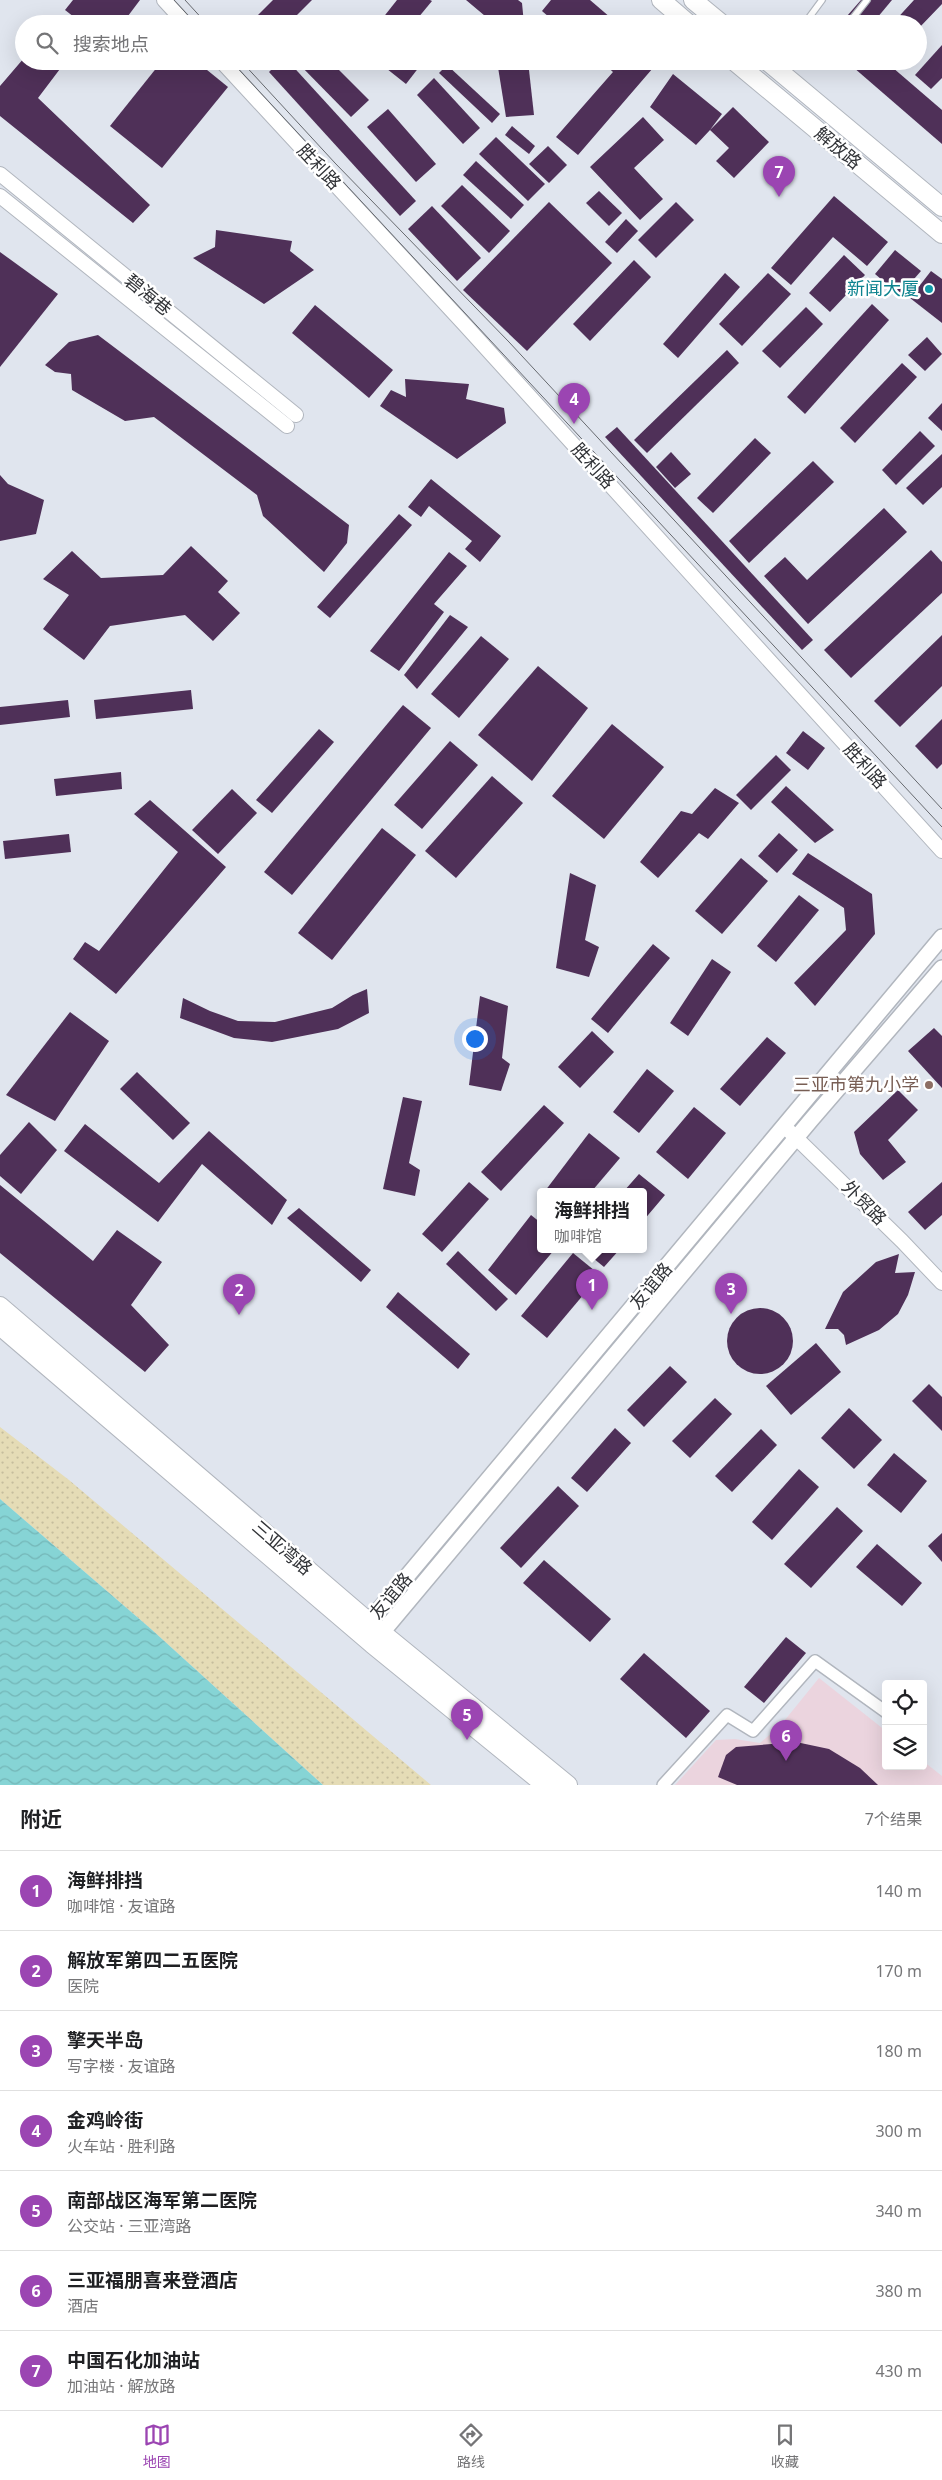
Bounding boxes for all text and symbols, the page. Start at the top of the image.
search box [15,15,927,70]
icon: search [33,29,61,57]
text: 搜索地点 [73,31,149,57]
street label: 解放路 [810,121,867,174]
street label: 胜利路 [293,138,347,194]
pin: 7 [763,156,795,197]
street label: 碧海巷 [120,268,177,321]
place label: 新闻大厦 [847,276,919,300]
marker: 新闻大厦 [923,283,935,295]
pin: 4 [558,383,590,424]
street label: 胜利路 [567,437,621,493]
street label: 胜利路 [839,737,893,793]
your location [462,1026,488,1052]
place label: 三亚市第九小学 [793,1072,919,1096]
marker: 三亚市第九小学 [923,1079,935,1091]
street label: 外贸路 [837,1175,892,1230]
popup [537,1188,647,1253]
text: 海鲜排挡 [554,1197,630,1223]
text: 咖啡馆 [554,1225,602,1247]
street label: 友谊路 [624,1257,677,1314]
pin: 1 [576,1269,608,1310]
pin: 3 [715,1273,747,1314]
pin: 2 [223,1274,255,1315]
street label: 三亚湾路 [248,1515,318,1580]
street label: 友谊路 [364,1567,417,1624]
map controls [882,1680,927,1770]
button: locate [882,1680,927,1725]
pin: 5 [451,1699,483,1740]
pin: 6 [770,1720,802,1761]
button: layers [882,1725,927,1770]
text: 附近 [20,1805,62,1833]
text: 7个结果 [865,1808,922,1830]
text: 海鲜排挡 [67,1867,143,1893]
text: 1 [31,1880,41,1902]
text: 140 m [875,1880,922,1902]
text: 咖啡馆 · 友谊路 [67,1895,176,1917]
text: 解放军第四二五医院 [67,1947,238,1973]
text: 2 [31,1960,41,1982]
text: 170 m [875,1960,922,1982]
text: 医院 [67,1975,99,1997]
text: 擎天半岛 [67,2027,143,2053]
text: 3 [31,2040,41,2062]
text: 180 m [875,2040,922,2062]
text: 写字楼 · 友谊路 [67,2055,176,2077]
text: 金鸡岭街 [67,2107,143,2133]
text: 4 [31,2120,41,2142]
text: 300 m [875,2120,922,2142]
text: 火车站 · 胜利路 [67,2135,176,2157]
text: 南部战区海军第二医院 [67,2187,257,2213]
text: 5 [31,2200,41,2222]
text: 340 m [875,2200,922,2222]
text: 公交站 · 三亚湾路 [67,2215,192,2237]
text: 三亚福朋喜来登酒店 [67,2267,238,2293]
text: 6 [31,2280,41,2302]
text: 380 m [875,2280,922,2302]
text: 酒店 [67,2295,99,2317]
text: 中国石化加油站 [67,2347,200,2373]
text: 7 [31,2360,41,2382]
text: 430 m [875,2360,922,2382]
text: 加油站 · 解放路 [67,2375,176,2397]
tab: 地图 [143,2421,171,2471]
tab: 路线 [457,2421,485,2471]
tab: 收藏 [771,2421,799,2471]

